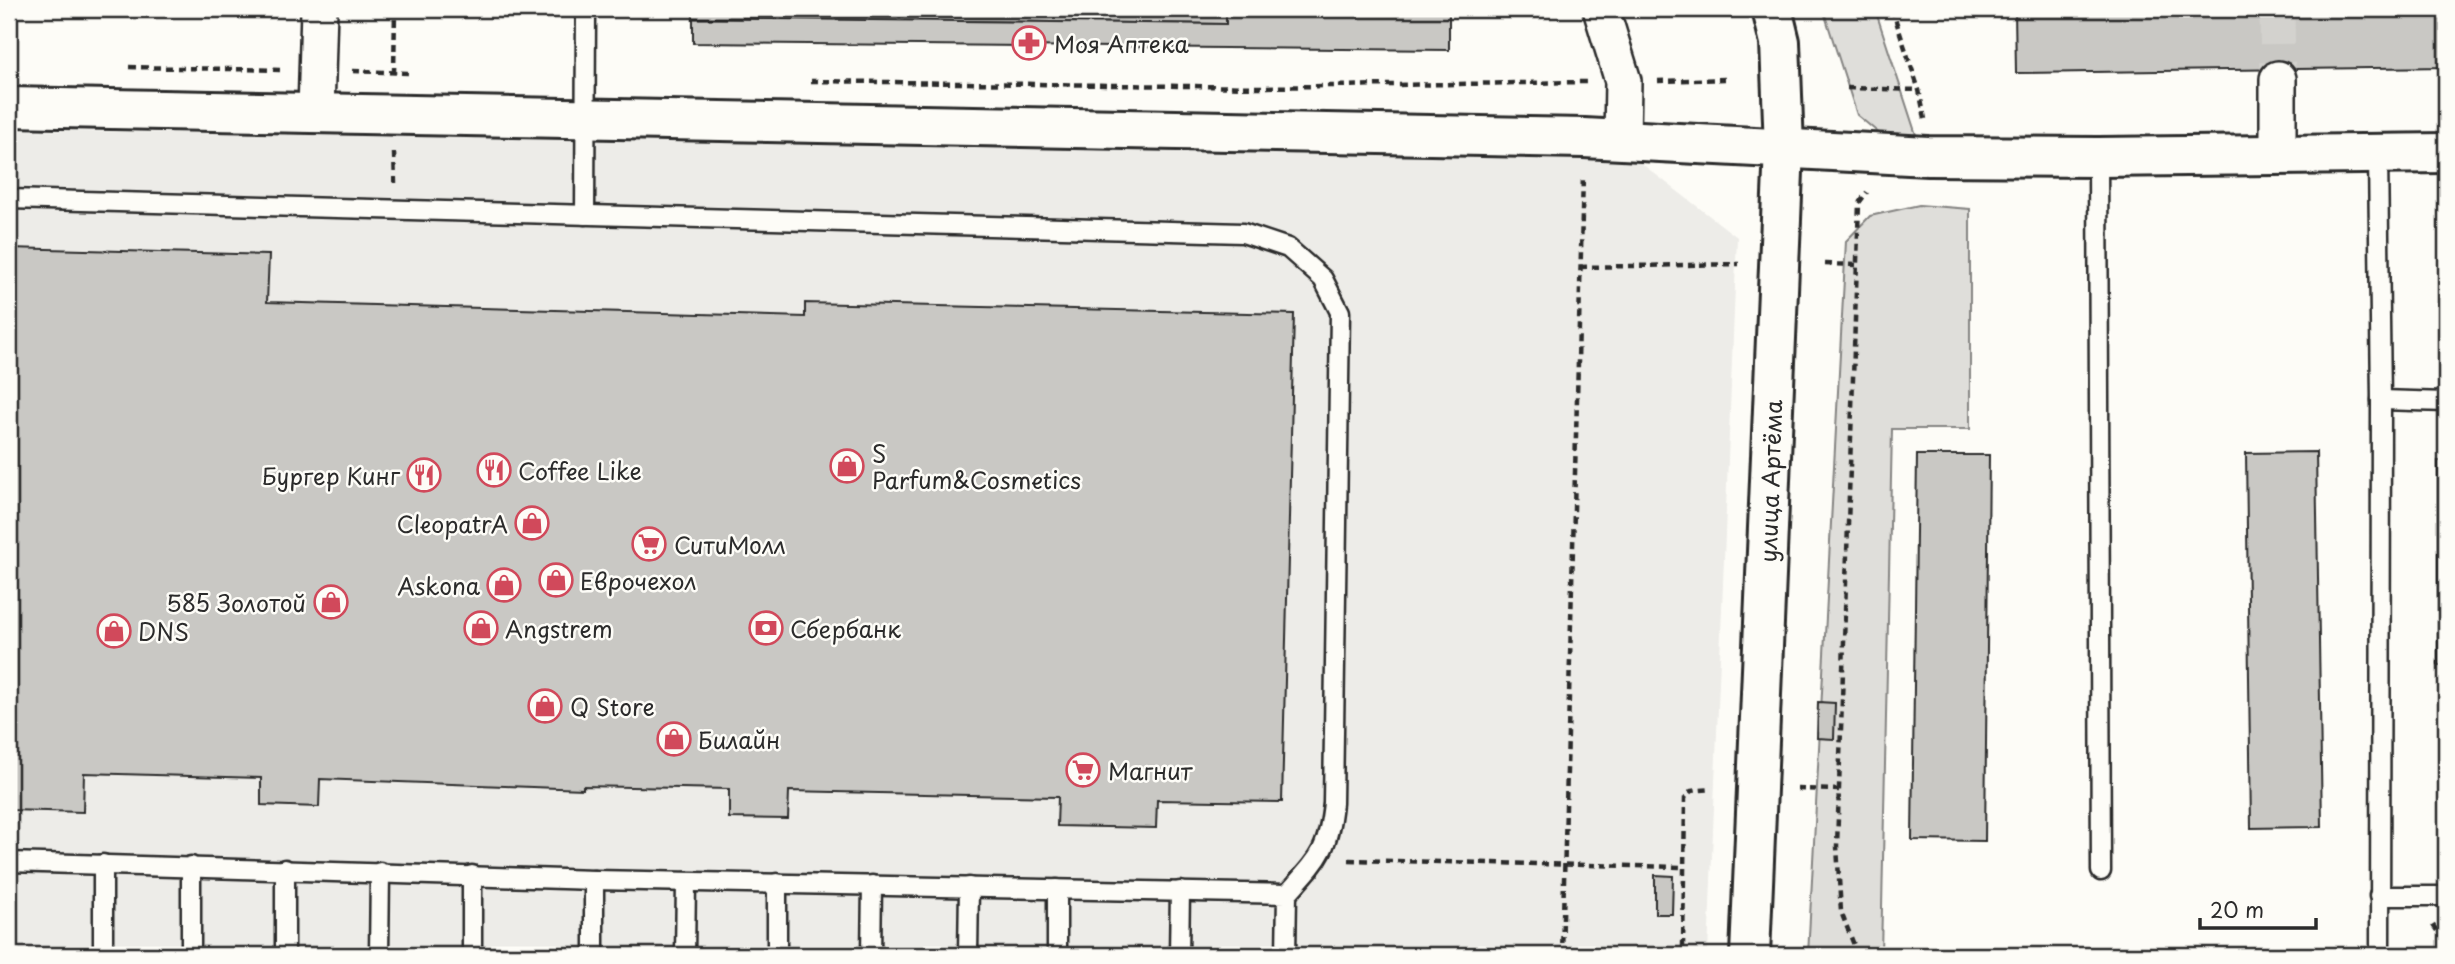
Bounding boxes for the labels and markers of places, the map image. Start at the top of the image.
pharmacy icon: Моя Аптека [1010,24,1048,62]
place label: Моя Аптека [1054,26,1189,61]
place label: S Parfum&Cosmetics [872,436,1081,497]
shop icon: S Parfum&Cosmetics [828,447,866,485]
restaurant icon: Coffee Like [475,451,513,489]
place label: Coffee Like [518,453,642,488]
restaurant icon: Бургер Кинг [405,456,443,494]
place label: Бургер Кинг [262,458,401,493]
shop icon: CleopatrA [513,504,551,542]
place label: CleopatrA [397,506,508,541]
supermarket icon: СитиМолл [630,525,668,563]
place label: СитиМолл [674,527,786,562]
shop icon: Еврочехол [537,561,575,599]
place label: Еврочехол [580,563,696,598]
shop icon: Askona [485,566,523,604]
place label: Askona [397,568,481,603]
shop icon: 585 Золотой [312,583,350,621]
place label: 585 Золотой [166,585,306,620]
shop icon: Angstrem [462,609,500,647]
bank icon: Сбербанк [747,609,785,647]
place label: Angstrem [505,611,613,646]
place label: Сбербанк [790,611,901,646]
shop icon: DNS [95,612,133,650]
place label: DNS [138,614,189,649]
shop icon: Q Store [526,687,564,725]
place label: Q Store [570,689,655,724]
shop icon: Билайн [655,720,693,758]
place label: Билайн [698,722,780,757]
supermarket icon: Магнит [1064,751,1102,789]
place label: Магнит [1108,753,1194,788]

